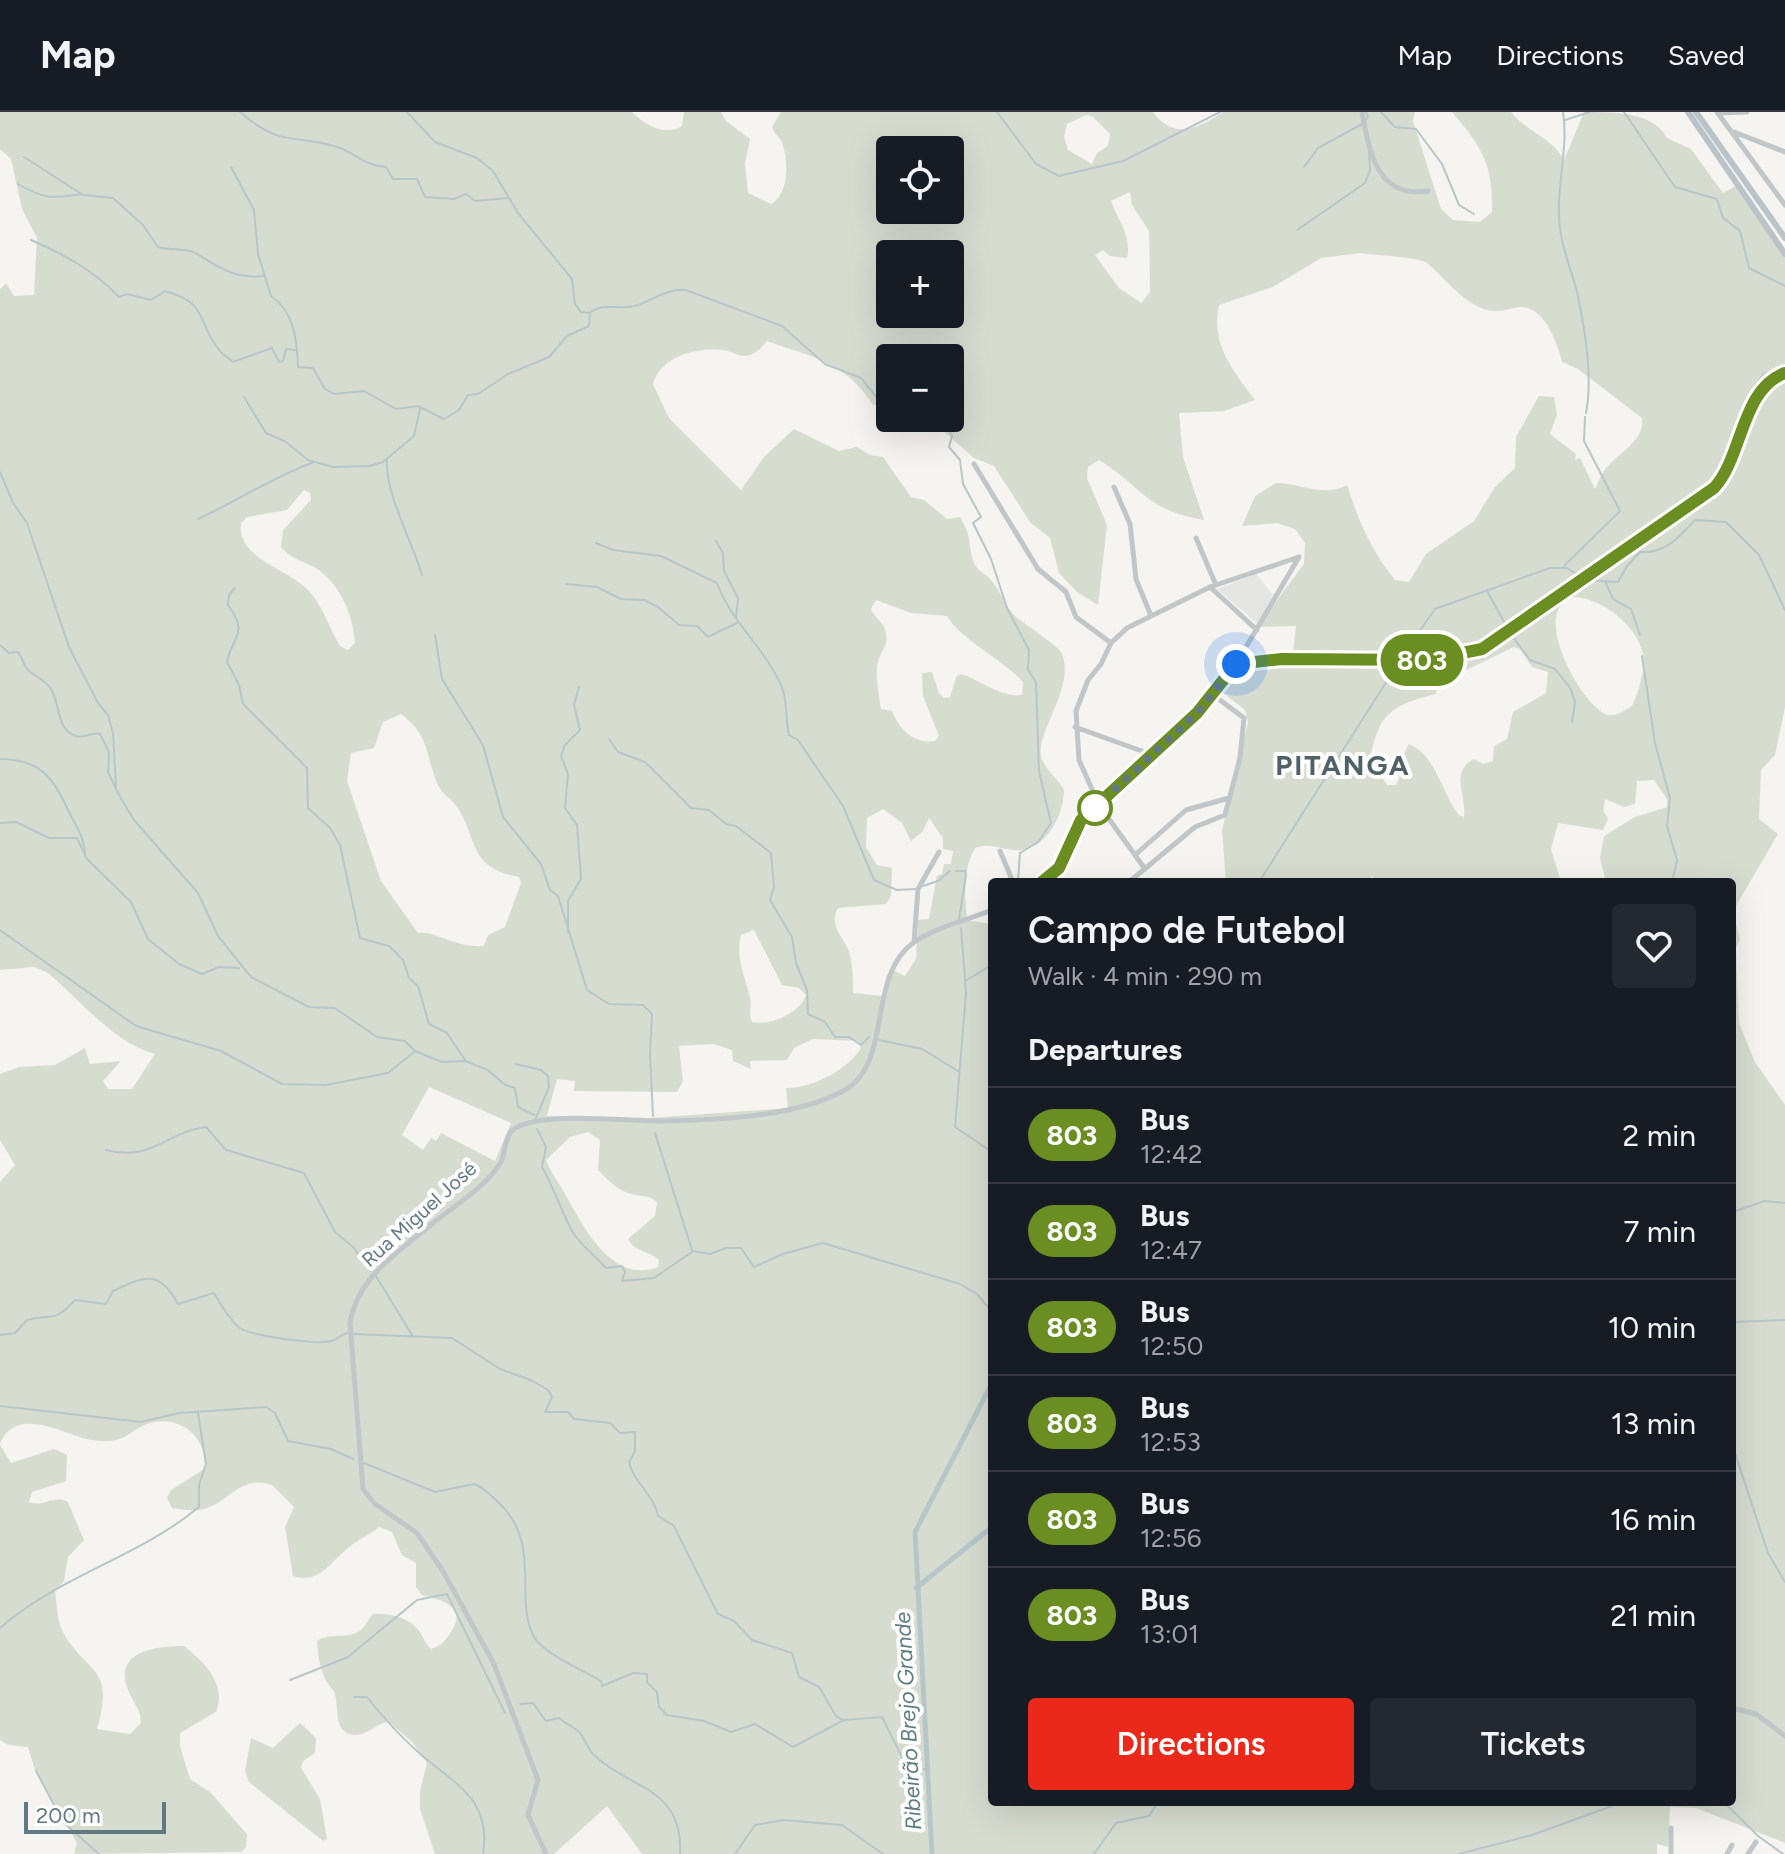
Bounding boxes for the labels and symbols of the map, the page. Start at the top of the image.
line badge: 803 [1376,634,1468,686]
your location [1216,644,1256,684]
district label: PITANGA [1275,748,1411,782]
unlabelled marker [1078,791,1112,825]
street label: Rua Miguel José [357,1156,481,1272]
water label: Ribeirão Brejo Grande [889,1611,927,1831]
scale bar [24,1798,166,1834]

